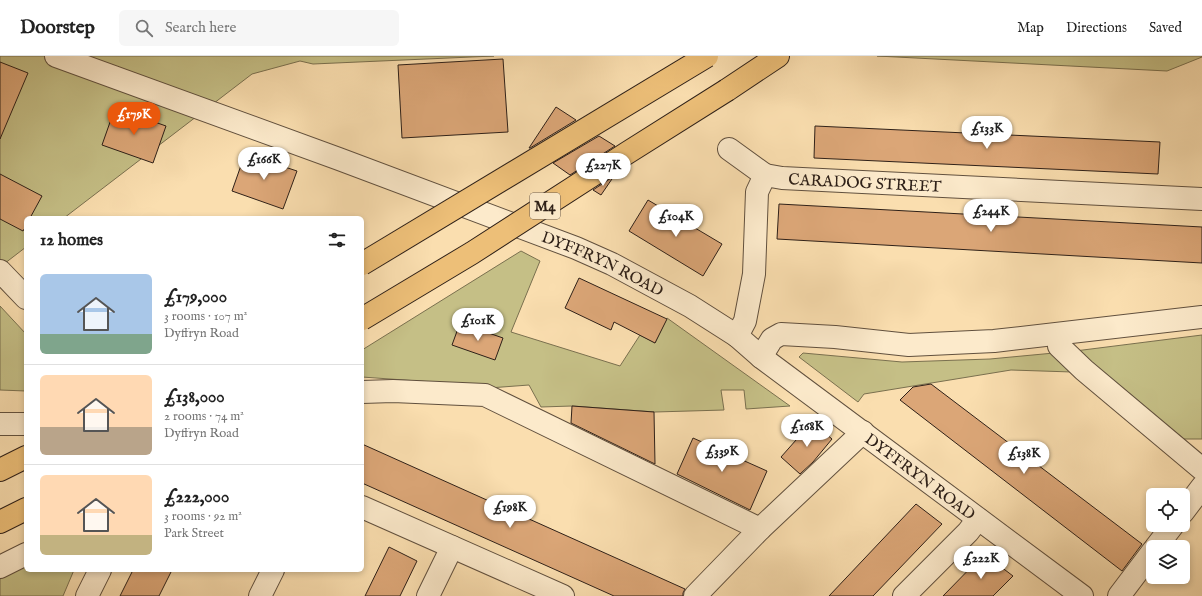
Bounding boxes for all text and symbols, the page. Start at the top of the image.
search box [119,10,399,46]
text: Doorstep [20,16,95,40]
icon: search [133,17,155,39]
text: Search here [165,18,236,37]
text: Map [1017,19,1044,37]
text: Directions [1066,19,1127,37]
text: Saved [1149,19,1182,37]
pin: £179K [106,102,162,136]
text: £179K [116,106,152,123]
pin: £133K [959,116,1015,150]
text: £133K [971,120,1003,137]
pin: £166K [236,147,292,181]
text: £166K [247,151,281,168]
pin: £227K [575,153,631,187]
text: £227K [585,157,621,174]
street label: CARADOG STREET [788,170,942,198]
road number: M4 [530,193,560,219]
pin: £244K [963,199,1019,233]
text: £244K [972,203,1010,220]
pin: £104K [648,204,704,238]
text: £104K [658,208,694,225]
street label: DYFFRYN ROAD [538,228,667,302]
icon: filters [326,229,348,251]
text: 12 homes [40,230,103,251]
text: £179,000 [164,287,227,308]
icon: home [72,290,120,338]
text: 3 rooms · 107 m² [164,308,247,325]
pin: £101K [450,308,506,342]
text: £101K [461,312,495,329]
text: Dyffryn Road [164,325,239,342]
text: £138,000 [164,387,225,408]
icon: home [72,391,120,439]
text: 2 rooms · 74 m² [164,408,244,425]
pin: £168K [779,414,835,448]
text: £168K [790,418,824,435]
text: Dyffryn Road [164,425,239,442]
street label: DYFFRYN ROAD [860,430,979,525]
pin: £339K [694,439,750,473]
pin: £138K [996,441,1052,475]
text: £339K [705,443,739,460]
text: £138K [1007,445,1041,462]
text: £222,000 [164,487,229,508]
map controls [1146,488,1190,584]
button: locate [1146,488,1190,532]
icon: home [72,491,120,539]
pin: £198K [482,495,538,529]
text: £198K [493,499,527,516]
text: 3 rooms · 92 m² [164,508,242,525]
text: Park Street [164,525,224,542]
button: layers [1146,540,1190,584]
pin: £222K [953,546,1009,580]
text: £222K [963,550,999,567]

